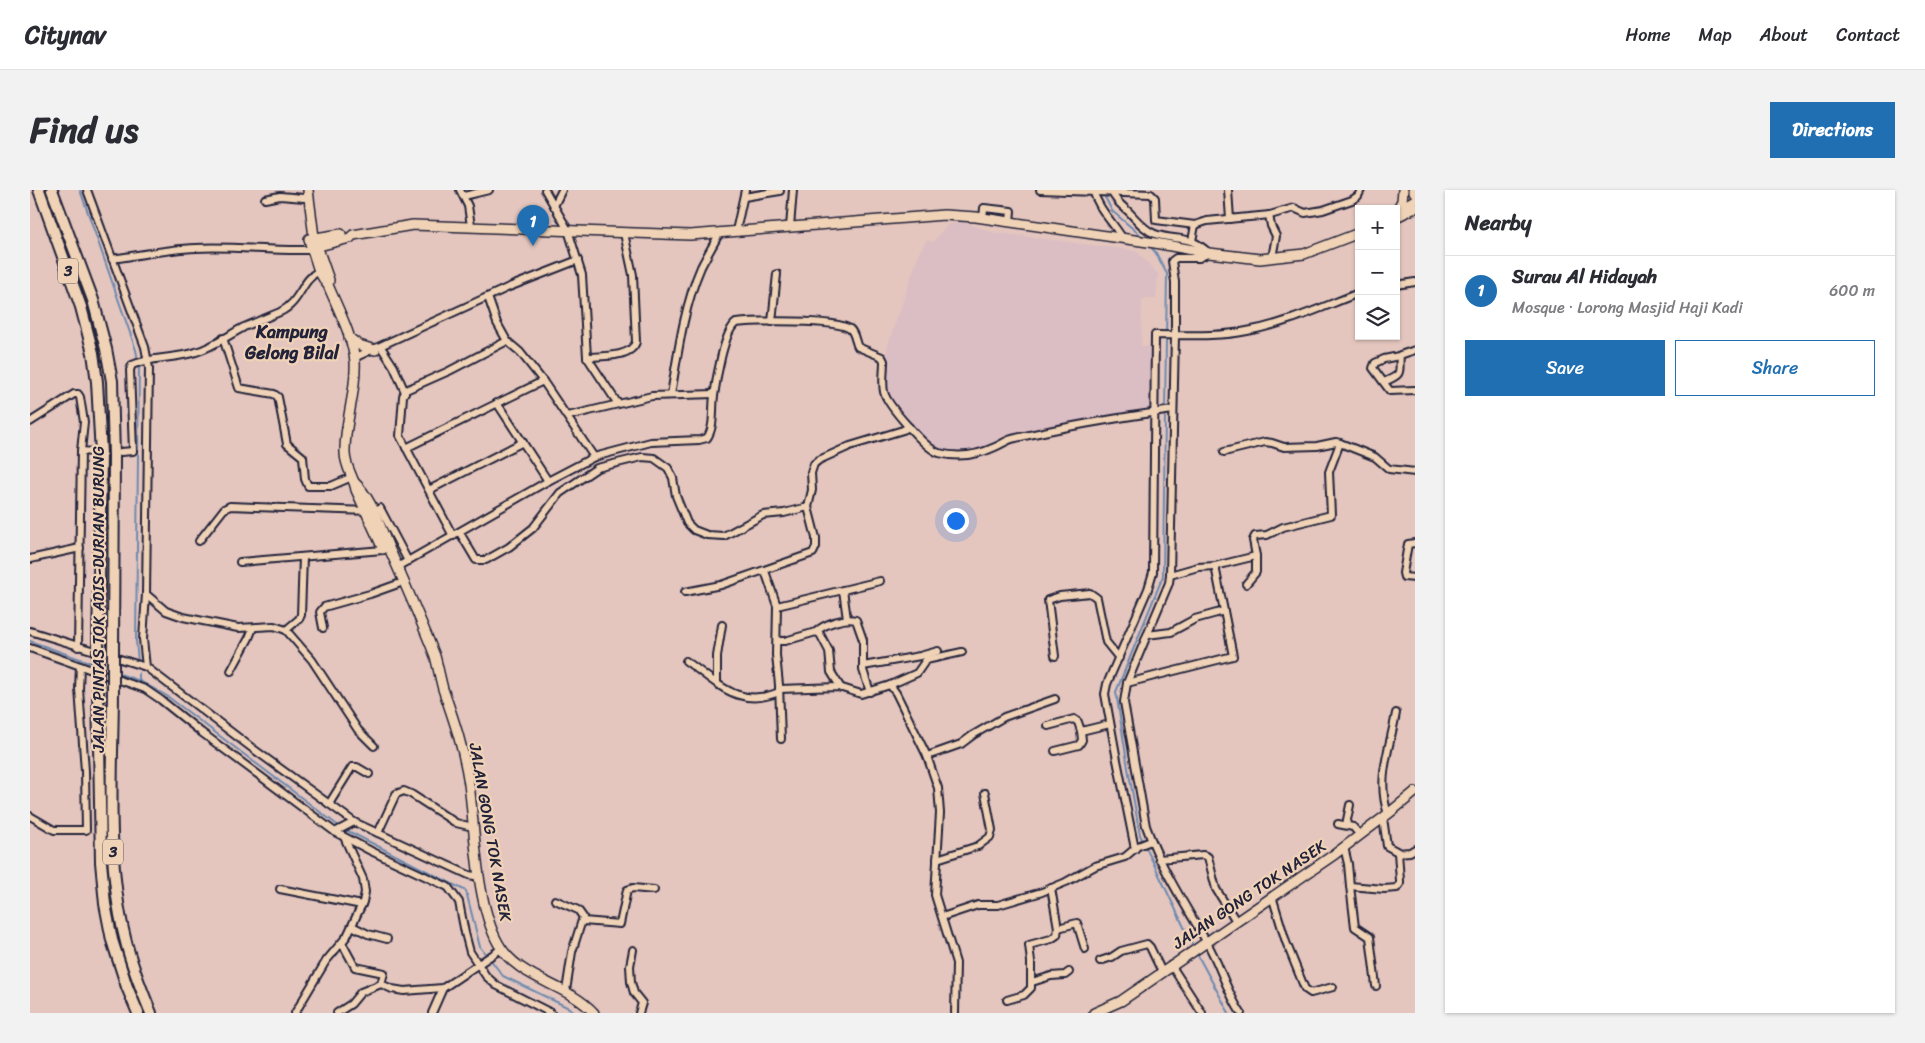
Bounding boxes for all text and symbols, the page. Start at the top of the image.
text: Citynav [25,14,106,56]
text: Home [1626,19,1671,51]
text: Map [1699,19,1732,51]
text: About [1760,19,1808,51]
text: Contact [1836,19,1900,51]
text: Find us [30,99,138,161]
button: Directions [1770,102,1895,158]
text: Nearby [1465,204,1531,242]
pin: 1 [517,205,549,246]
map controls [1355,205,1400,340]
button: + [1355,205,1400,250]
button: − [1355,250,1400,295]
road number: 3 [58,258,78,284]
text: Surau Al Hidayah [1512,260,1657,293]
text: 1 [1478,276,1484,305]
text: 600 m [1829,276,1875,305]
text: Mosque · Lorong Masjid Haji Kadi [1512,293,1743,322]
button: layers [1355,295,1400,340]
district label: Kampung Gelong Bilal [244,316,340,369]
button: Save [1465,340,1665,396]
button: Share [1675,340,1875,396]
street label: JALAN PINTAS TOK ADIS-DURIAN BURUNG [84,446,113,753]
your location [943,508,969,534]
street label: JALAN GONG TOK NASEK [460,740,521,925]
street label: JALAN GONG TOK NASEK [1166,831,1333,957]
road number: 3 [103,840,123,864]

